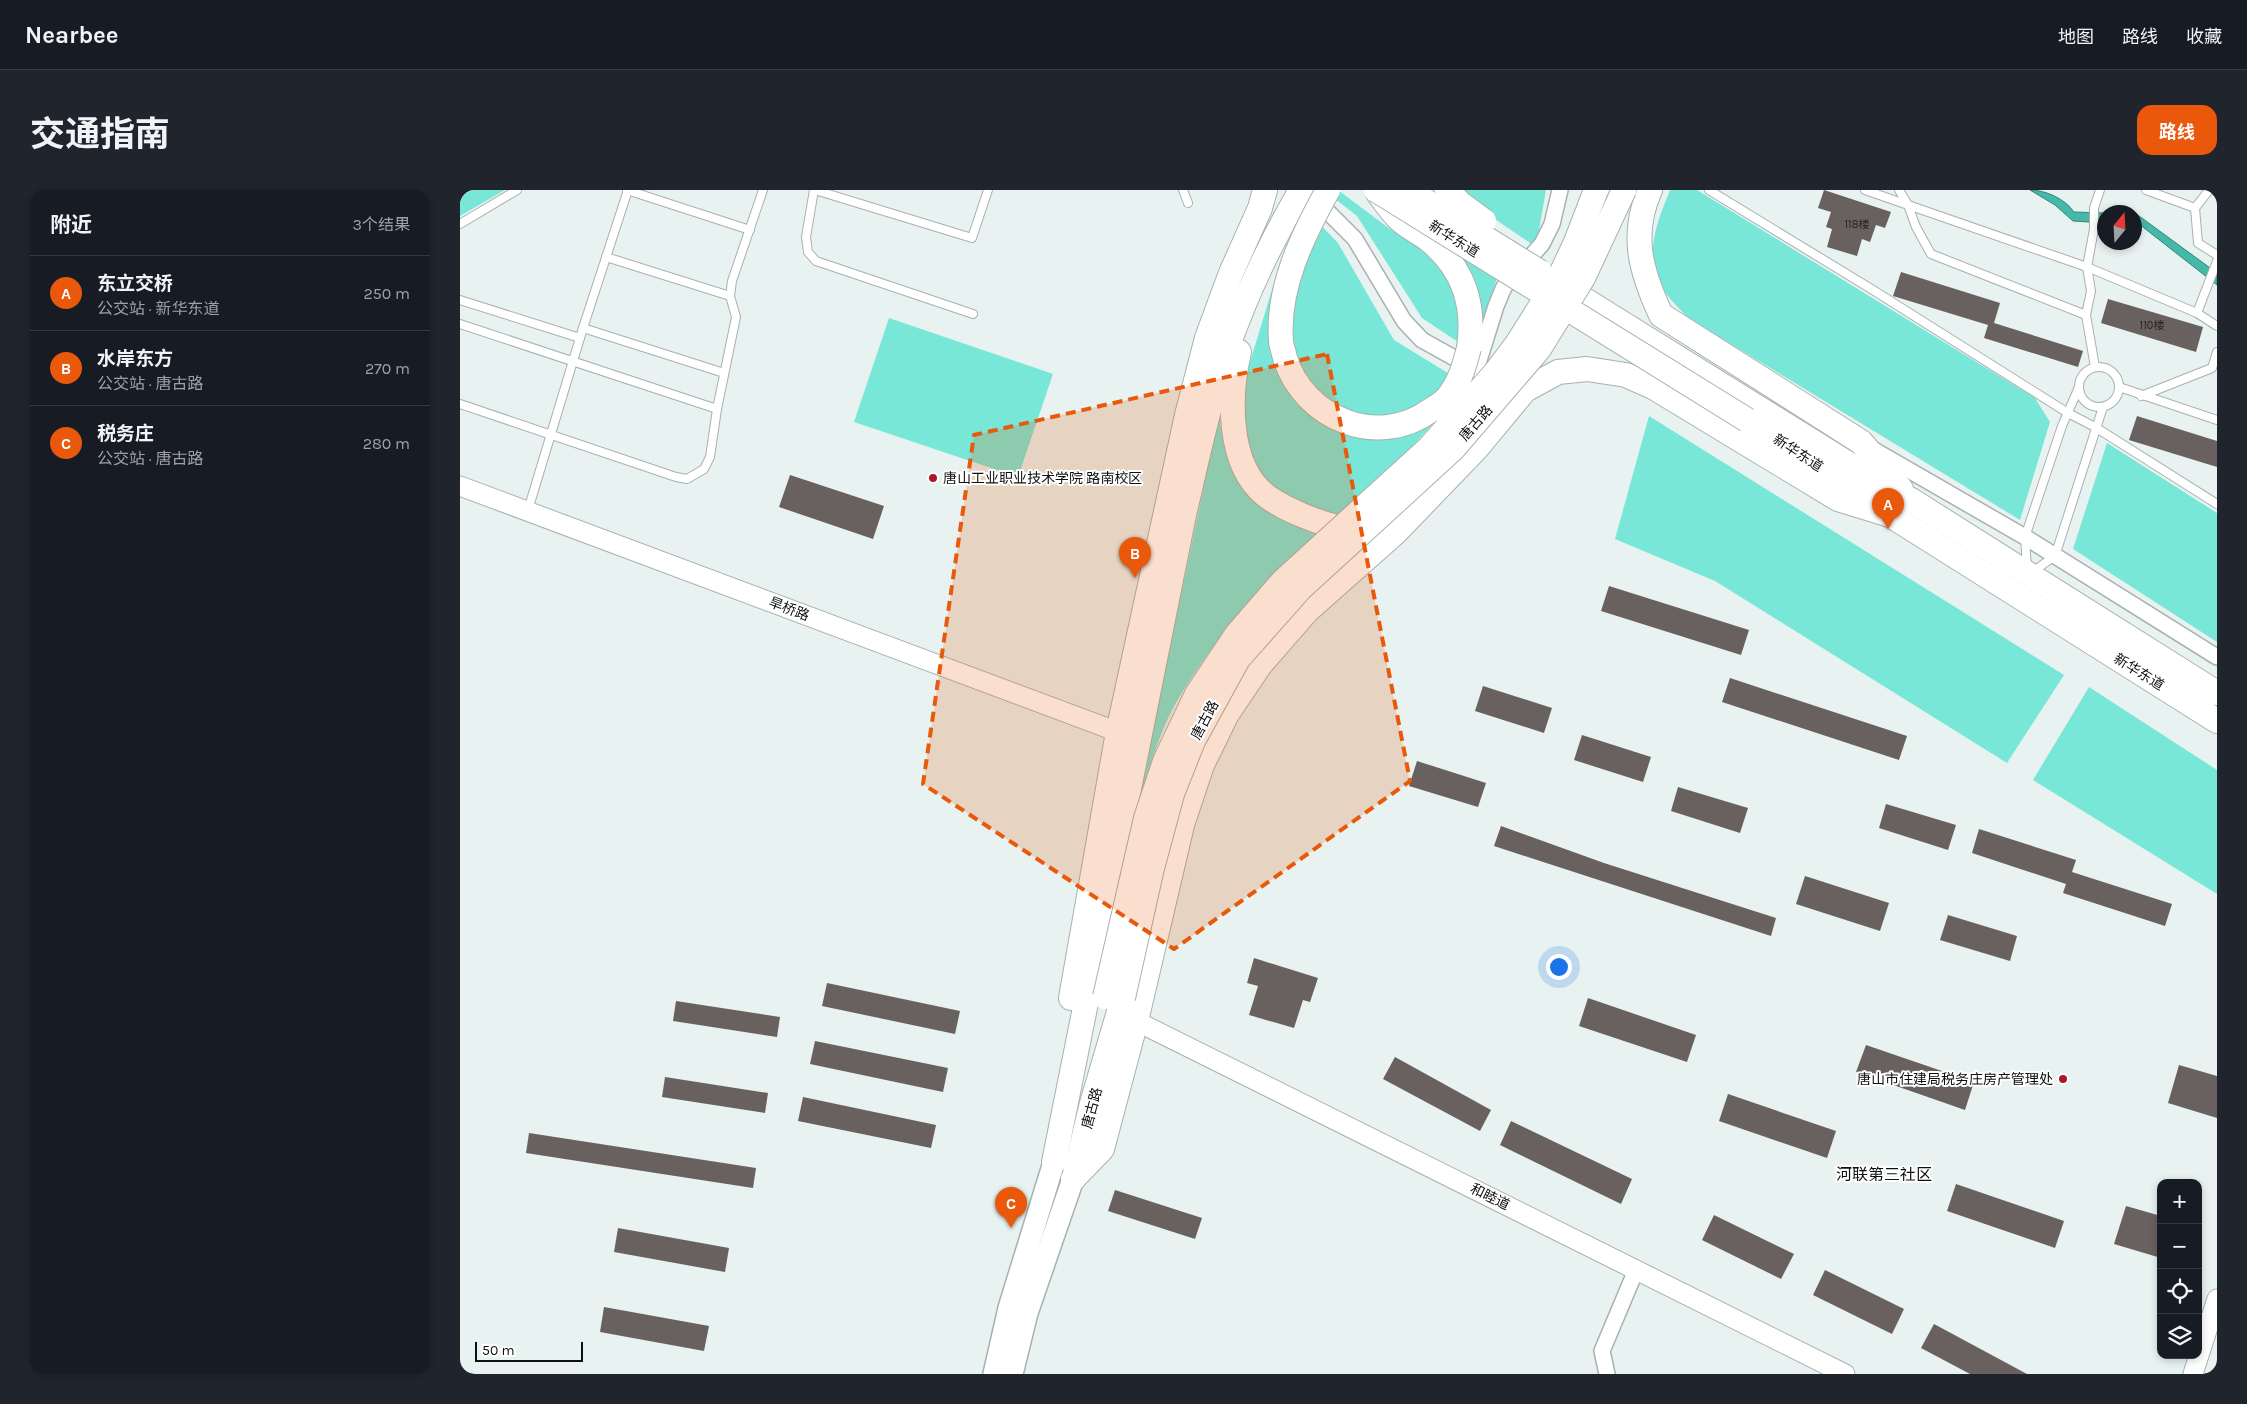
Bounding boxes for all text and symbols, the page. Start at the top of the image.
text: Nearbee [25,21,119,49]
text: 地图 [2058,26,2094,48]
text: 路线 [2122,26,2158,48]
text: 收藏 [2186,26,2222,48]
button: 路线 [2137,105,2217,155]
text: 交通指南 [30,114,170,155]
north arrow [2097,205,2142,250]
text: 附近 [50,213,92,237]
text: 3个结果 [353,215,410,234]
street label: 新华东道 [1426,217,1482,261]
house number: 118楼 [1844,218,1870,231]
text: 东立交桥 [97,273,173,295]
text: A [61,284,71,303]
text: 250 m [363,284,410,303]
text: 公交站 · 新华东道 [97,299,219,318]
house number: 110楼 [2140,319,2164,332]
text: 水岸东方 [97,348,173,370]
text: B [61,359,71,378]
text: 270 m [365,359,410,378]
text: 公交站 · 唐古路 [97,374,203,393]
street label: 唐古路 [1456,402,1496,444]
text: 税务庄 [97,423,154,445]
street label: 新华东道 [1770,431,1826,475]
text: C [61,434,71,453]
text: 280 m [363,434,410,453]
text: 公交站 · 唐古路 [97,449,203,468]
place label: 唐山工业职业技术学院 路南校区 [943,470,1142,487]
marker: 唐山工业职业技术学院 路南校区 [927,472,939,484]
pin: A [1872,488,1904,529]
pin: B [1119,537,1151,578]
street label: 旱桥路 [766,594,812,624]
street label: 新华东道 [2111,650,2167,694]
street label: 唐古路 [1188,697,1222,743]
your location [1546,954,1572,980]
place label: 唐山市住建局税务庄房产管理处 [1857,1071,2053,1088]
marker: 唐山市住建局税务庄房产管理处 [2057,1073,2069,1085]
street label: 唐古路 [1078,1086,1106,1130]
district label: 河联第三社区 [1836,1165,1932,1184]
map controls [2157,1179,2202,1359]
button: + [2157,1179,2202,1224]
street label: 和睦道 [1467,1180,1513,1214]
pin: C [995,1187,1027,1228]
button: − [2157,1224,2202,1269]
button: locate [2157,1269,2202,1314]
button: layers [2157,1314,2202,1359]
scale bar [475,1339,582,1362]
text: 50 m [482,1342,515,1359]

